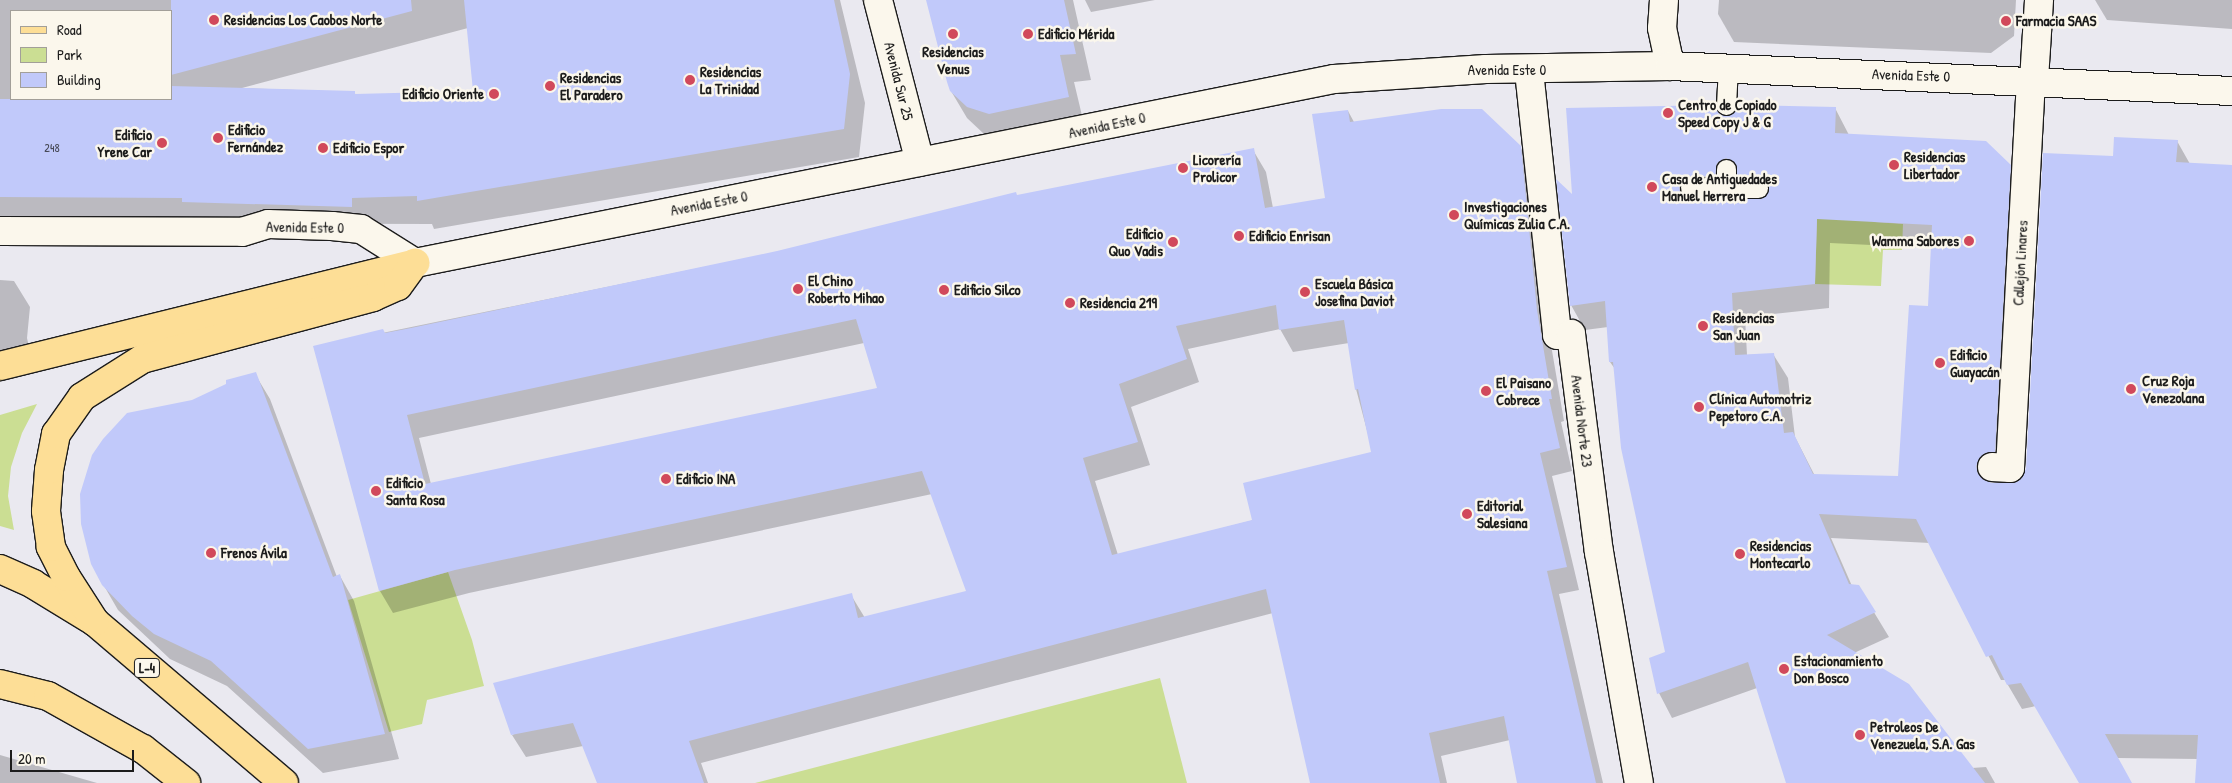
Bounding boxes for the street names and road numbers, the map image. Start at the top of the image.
street label: Avenida Sur 25 [881,40,917,122]
street label: Avenida Este 0 [1468,61,1546,79]
street label: Avenida Este 0 [1872,65,1950,85]
street label: Avenida Este 0 [1067,108,1147,142]
street label: Avenida Este 0 [669,187,749,219]
street label: Avenida Este 0 [266,217,344,237]
street label: Callejón Linares [2009,220,2031,306]
street label: Avenida Norte 23 [1567,374,1597,468]
road number: L-4 [133,656,161,680]

